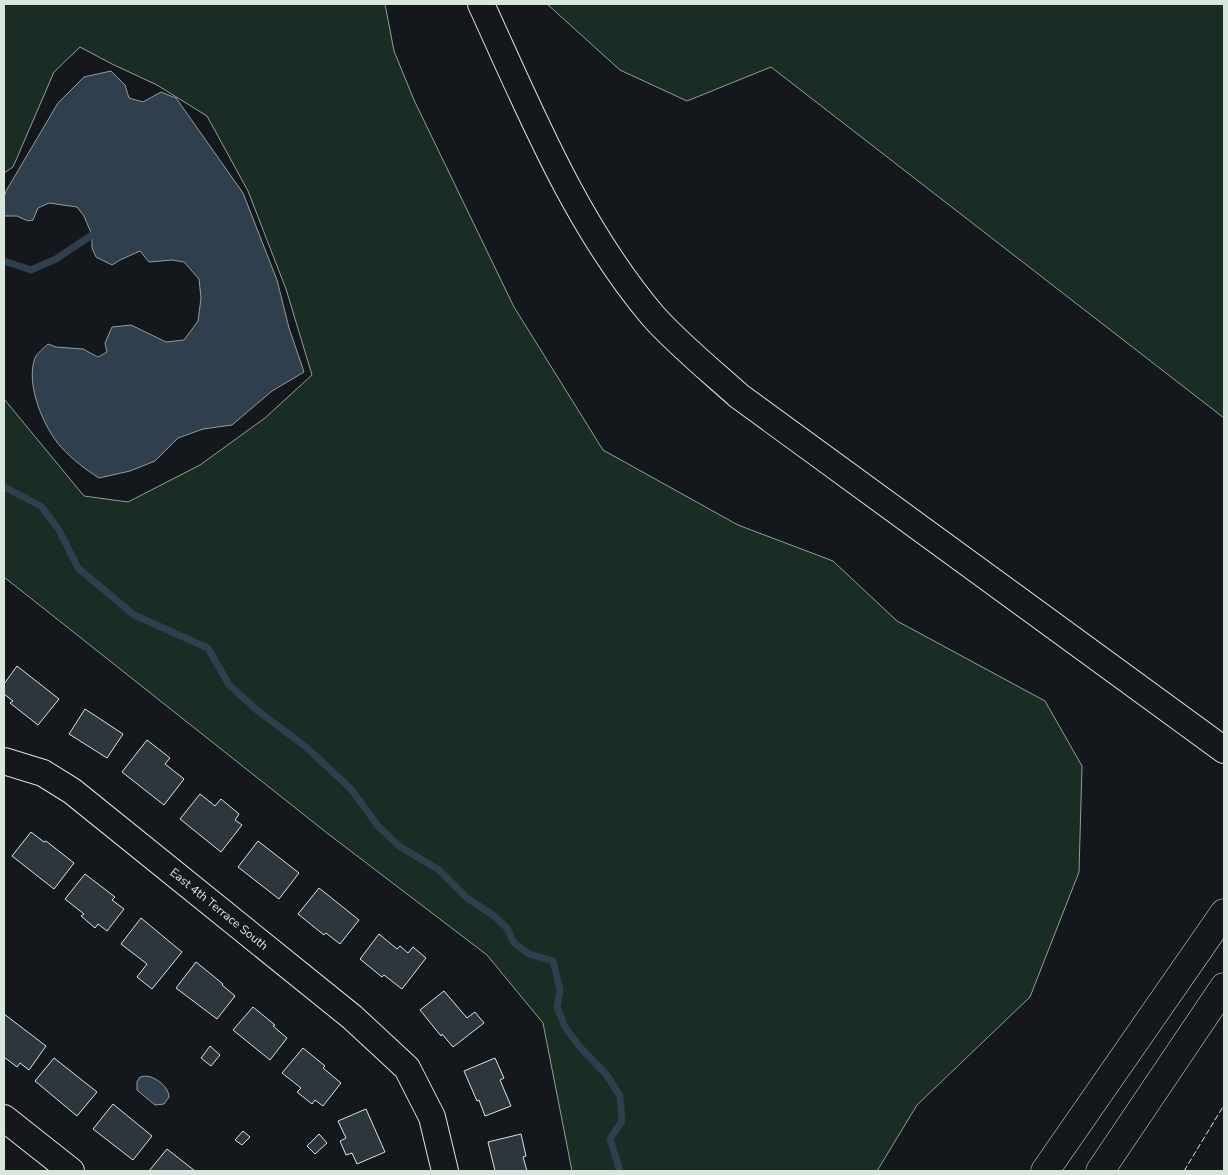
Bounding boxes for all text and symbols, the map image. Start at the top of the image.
street label: East 4th Terrace South [167,864,271,954]

